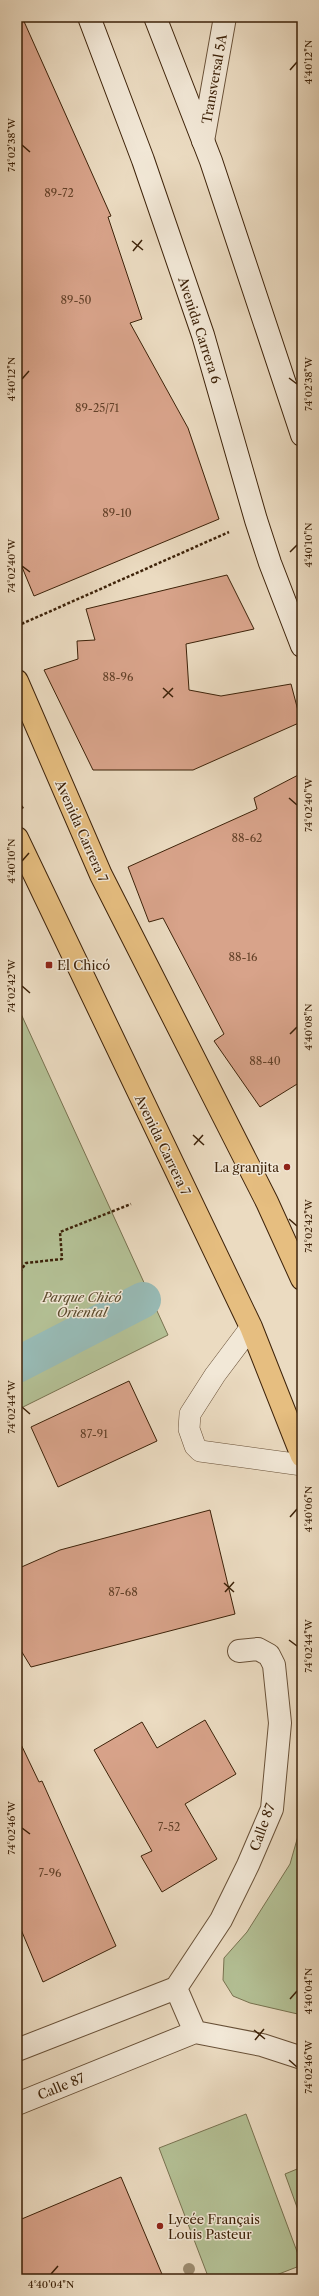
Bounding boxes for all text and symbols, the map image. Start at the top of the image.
street label: Transversal 5A [198,32,230,125]
text: 4°40'12"N [302,40,315,84]
text: 74°02'38"W [5,117,18,172]
house number: 89-72 [44,186,74,200]
street label: Avenida Carrera 6 [175,274,225,386]
house number: 89-50 [61,293,91,307]
text: 74°02'38"W [302,356,315,411]
text: 4°40'12"N [5,357,18,401]
house number: 89-25/71 [75,401,119,415]
house number: 89-10 [102,506,132,520]
text: 4°40'10"N [302,522,315,568]
text: 74°02'40"W [5,538,18,593]
house number: 88-96 [103,670,134,684]
street label: Avenida Carrera 7 [52,777,112,885]
text: 74°02'40"W [302,777,315,832]
house number: 88-62 [232,831,262,845]
text: 4°40'10"N [5,838,18,884]
house number: 88-16 [228,950,258,964]
place label: El Chicó [57,957,110,973]
text: 74°02'42"W [5,958,18,1013]
marker: El Chicó [44,960,54,970]
text: 4°40'08"N [302,1004,315,1050]
house number: 88-40 [249,1054,281,1068]
street label: Avenida Carrera 7 [131,1091,195,1198]
place label: La granjita [214,1159,279,1175]
marker: La granjita [282,1162,292,1172]
text: 74°02'42"W [302,1198,315,1253]
park label: Parque Chicó Oriental [42,1289,122,1320]
text: 74°02'44"W [5,1379,18,1434]
house number: 87-91 [80,1427,108,1441]
text: 4°40'06"N [302,1486,315,1532]
house number: 87-68 [108,1585,138,1599]
text: 74°02'44"W [302,1618,315,1673]
text: 74°02'46"W [5,1800,18,1855]
street label: Calle 87 [246,1800,278,1853]
house number: 7-52 [158,1820,180,1834]
house number: 7-96 [38,1866,62,1880]
text: 4°40'04"N [302,1968,315,2014]
text: 74°02'46"W [302,2039,315,2094]
street label: Calle 87 [35,2069,87,2103]
place label: Lycée Français Louis Pasteur [168,2211,260,2242]
marker: Lycée Français Louis Pasteur [155,2221,165,2231]
text: 4°40'04"N [28,2278,74,2291]

